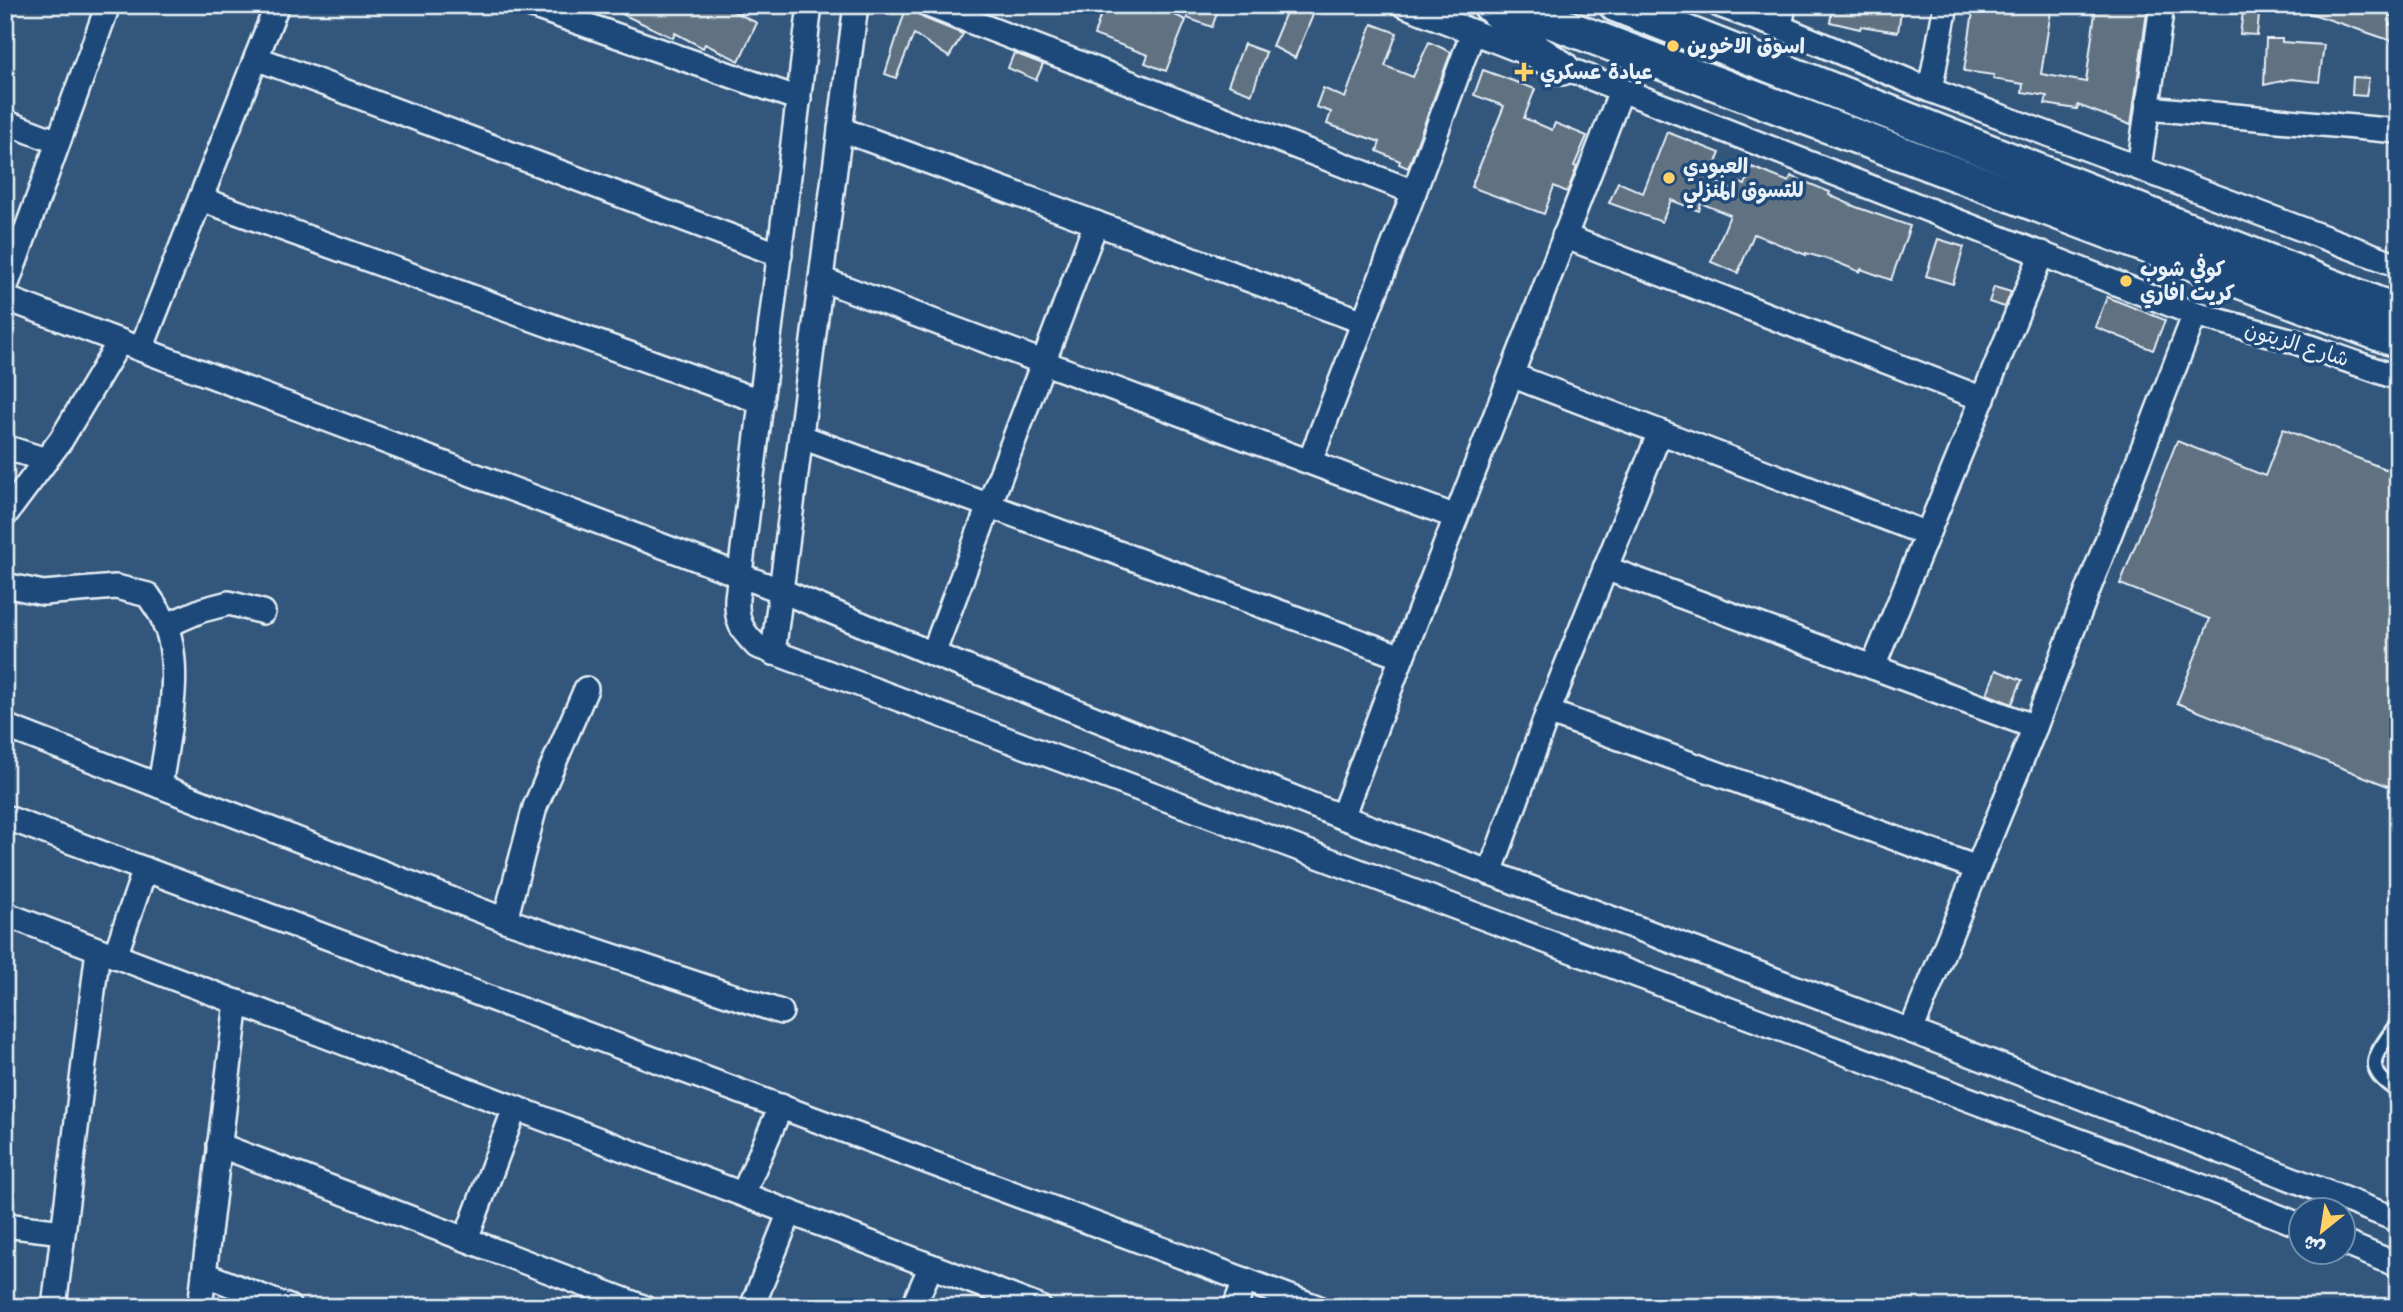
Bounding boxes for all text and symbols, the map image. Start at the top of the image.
place label: اسوق الاخوين [1687,34,1805,60]
marker: اسوق الاخوين [1665,38,1681,54]
place label: عيادة عسكري [1540,60,1653,88]
marker: عيادة عسكري [1514,62,1534,82]
place label: العبودي للتسوق المنزلي [1683,154,1804,209]
marker: العبودي للتسوق المنزلي [1661,170,1677,186]
place label: كوفي شوب كريت افاري [2140,253,2236,309]
marker: كوفي شوب كريت افاري [2118,273,2134,289]
street label: شارع الزيتون [2241,317,2352,374]
north arrow [2288,1196,2358,1266]
text: ش [2299,1229,2329,1260]

